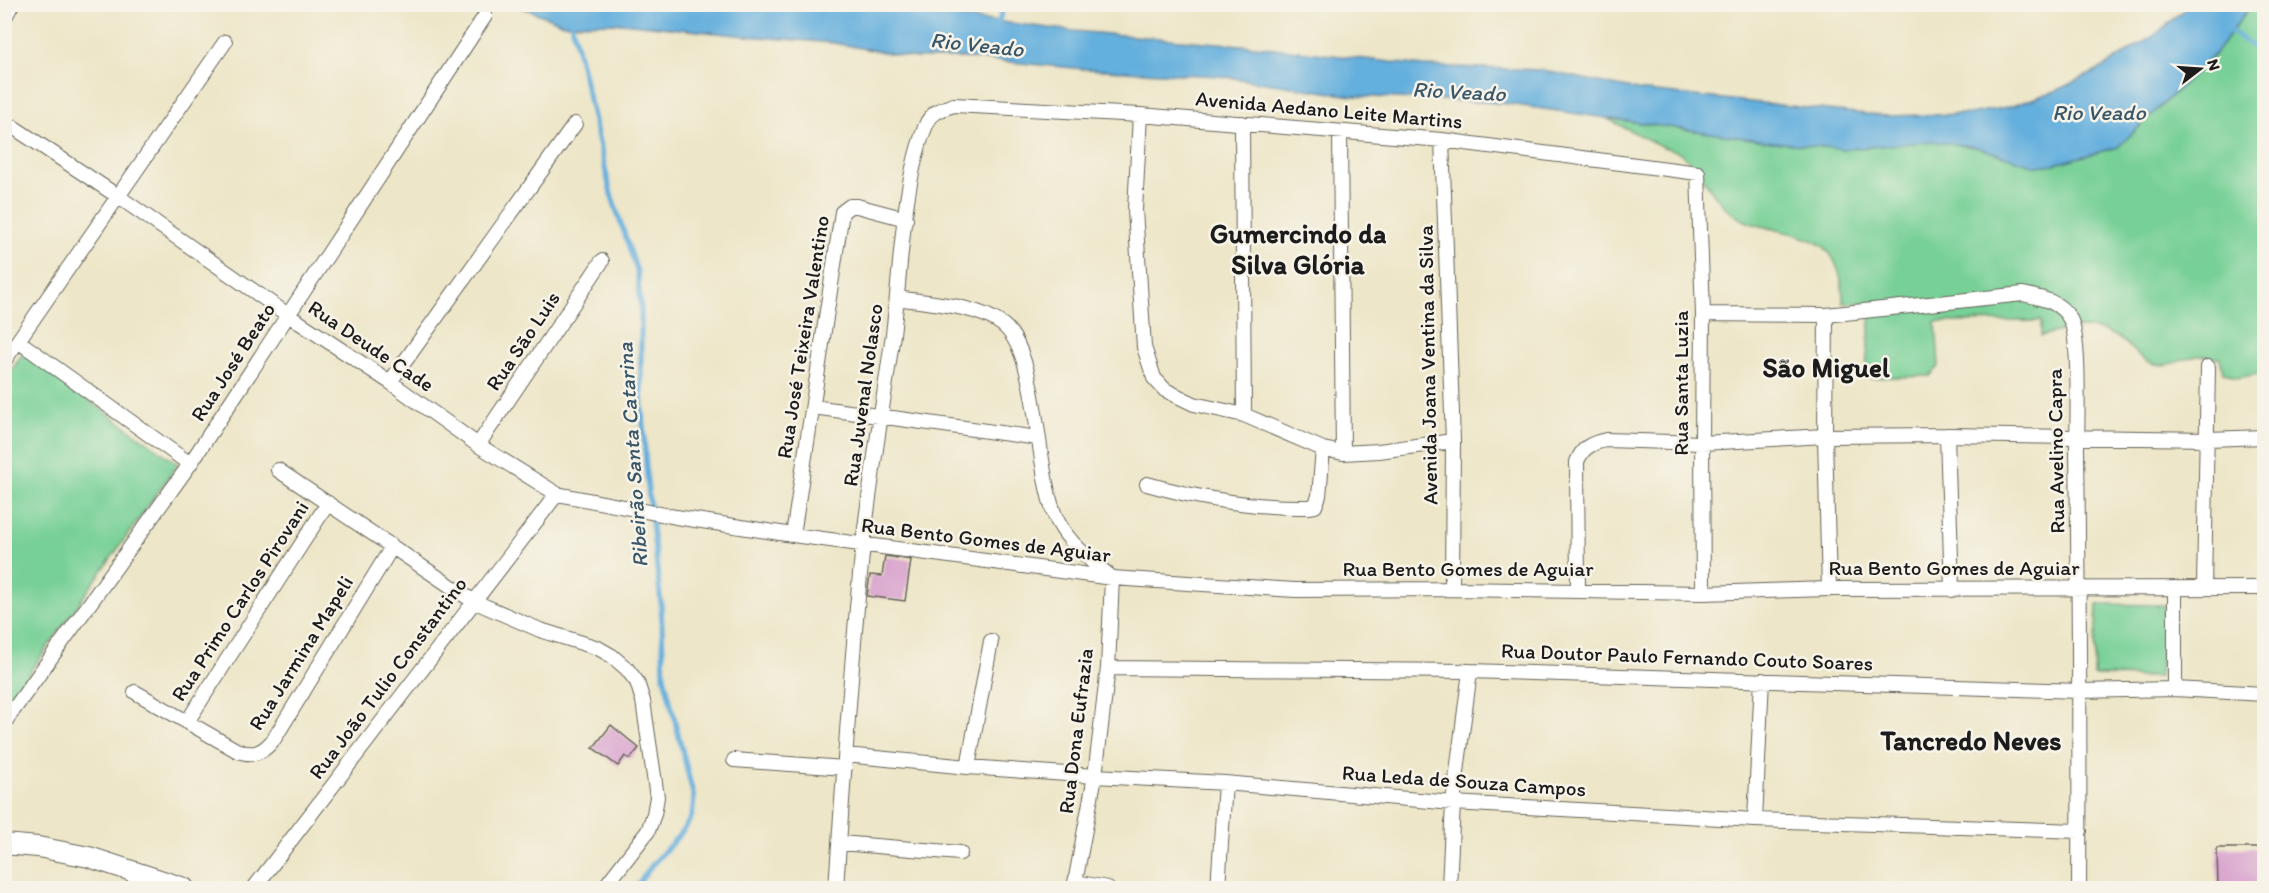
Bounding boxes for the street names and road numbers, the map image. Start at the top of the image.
street label: Avenida Aedano Leite Martins [1195,85,1464,134]
street label: Rua José Teixeira Valentino [771,213,834,460]
street label: Avenida Joana Ventina da Silva [1413,225,1442,505]
street label: Rua São Luis [480,286,565,395]
street label: Rua Deude Cade [304,294,439,397]
street label: Rua José Beato [185,298,280,426]
street label: Rua Juvenal Nolasco [837,302,888,488]
street label: Rua Santa Luzia [1668,310,1693,456]
street label: Rua Avelino Capra [2042,368,2069,534]
street label: Rua Primo Carlos Pirovani [165,496,314,706]
street label: Rua Bento Gomes de Aguiar [860,512,1113,567]
street label: Rua Bento Gomes de Aguiar [1828,555,2080,580]
street label: Rua Bento Gomes de Aguiar [1342,556,1594,581]
street label: Rua Jarmina Mapeli [243,571,358,735]
street label: Rua João Tulio Constantino [303,572,472,784]
street label: Rua Doutor Paulo Fernando Couto Soares [1500,638,1874,675]
street label: Rua Dona Eufrazia [1053,647,1098,815]
street label: Rua Leda de Souza Campos [1341,759,1587,802]

